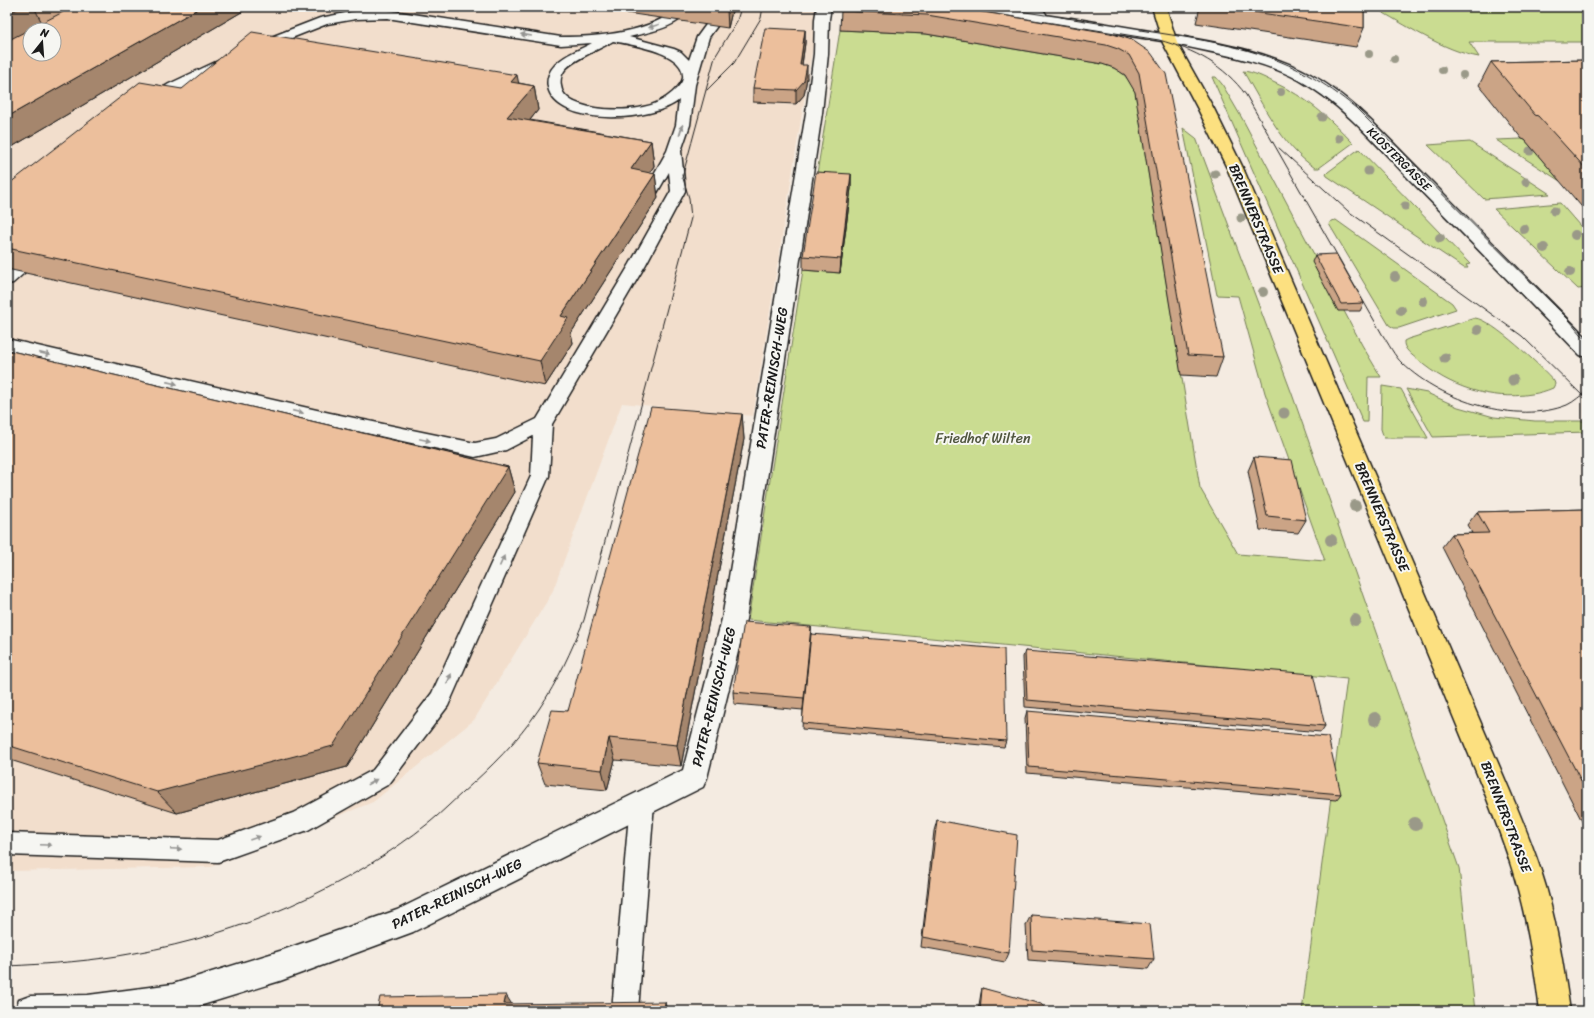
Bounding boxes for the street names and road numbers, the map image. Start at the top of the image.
street label: KLOSTERGASSE [1361,121,1438,198]
street label: BRENNERSTRASSE [1221,160,1291,279]
street label: PATER-REINISCH-WEG [748,305,796,450]
street label: BRENNERSTRASSE [1347,458,1417,577]
street label: PATER-REINISCH-WEG [685,624,743,769]
street label: BRENNERSTRASSE [1473,758,1539,878]
street label: PATER-REINISCH-WEG [387,851,527,937]

